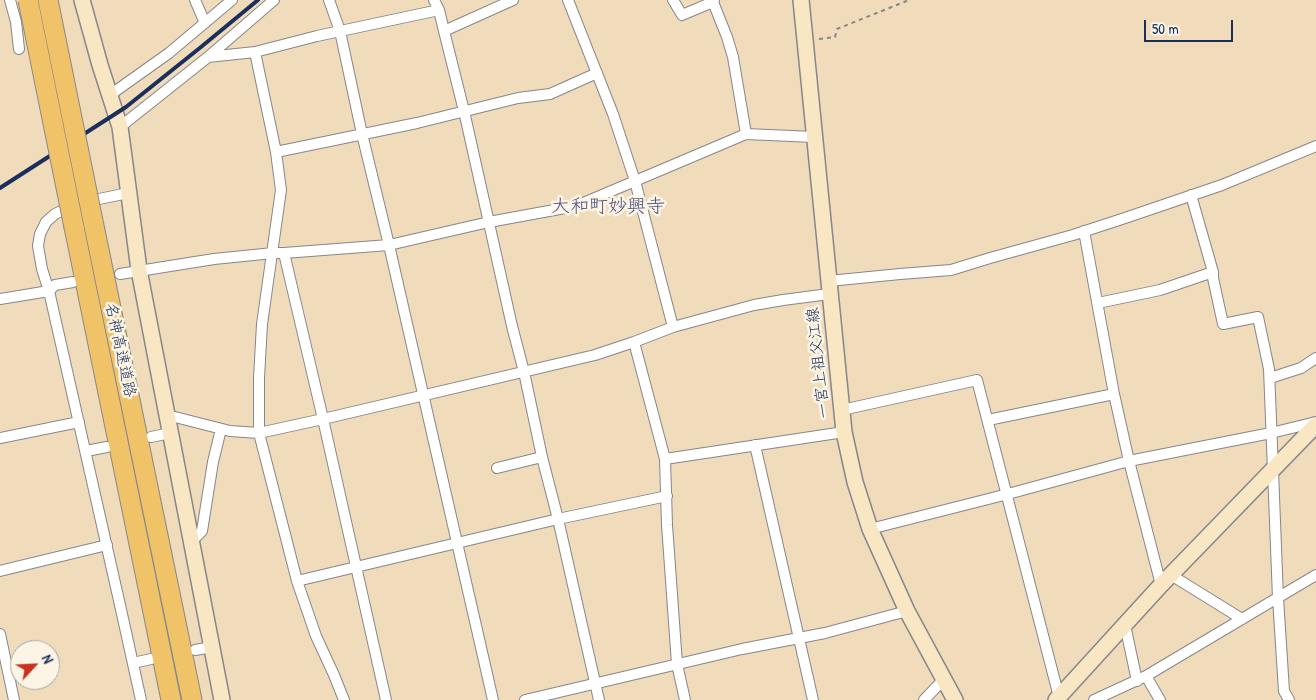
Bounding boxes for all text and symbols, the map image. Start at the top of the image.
scale bar [1146,10,1235,42]
text: 50 m [1152,18,1179,39]
district label: 大和町妙興寺 [551,196,665,218]
street label: 名神高速道路 [101,301,139,399]
street label: 一宮上祖父江線 [804,306,834,420]
north arrow [10,640,60,690]
text: N [38,651,58,666]

